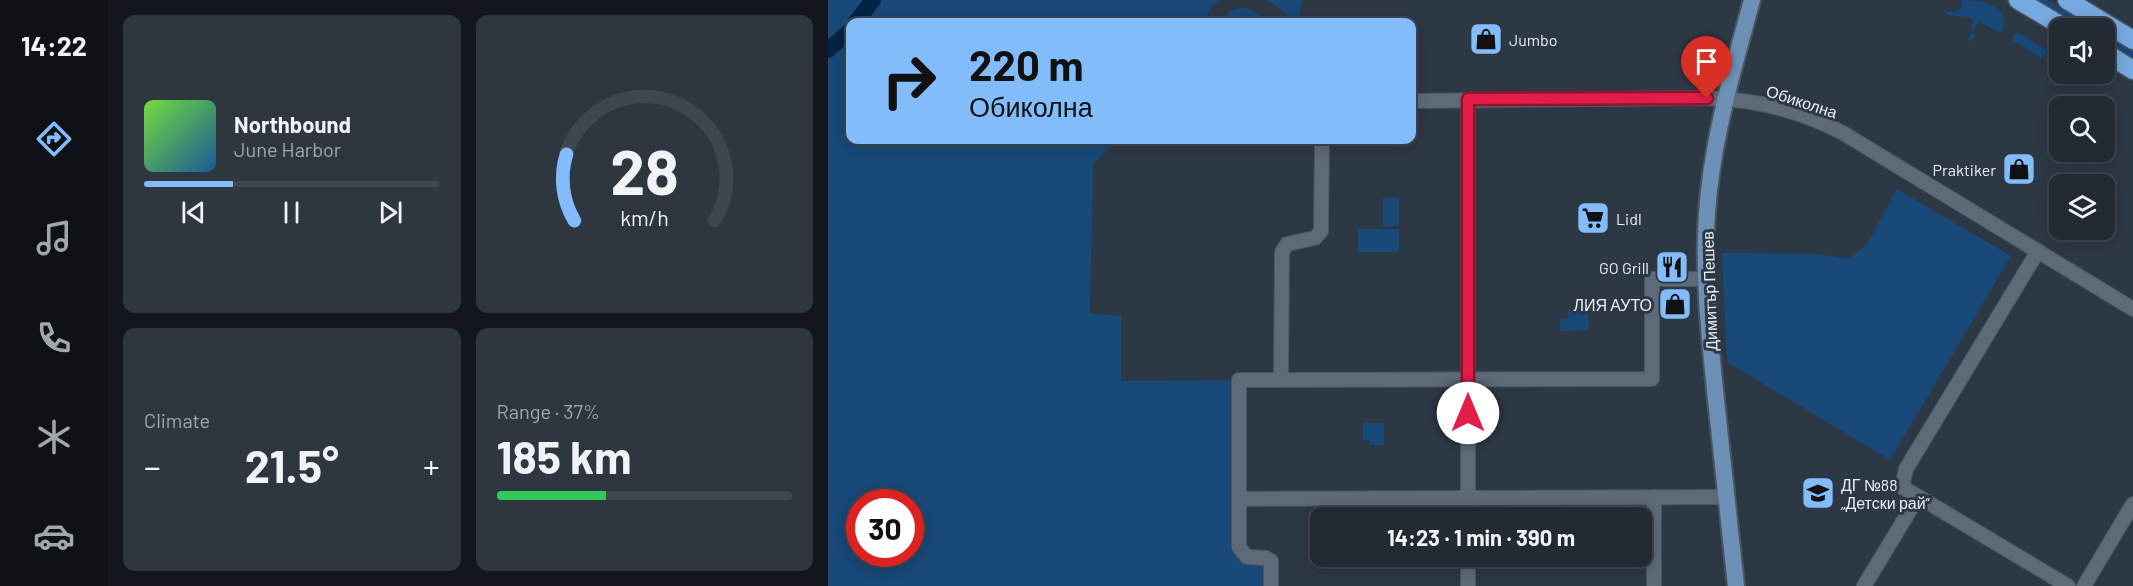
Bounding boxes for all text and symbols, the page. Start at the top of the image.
map controls [2049,18,2115,240]
button: sound [2049,18,2115,84]
shop icon: Jumbo [1468,21,1504,57]
text: 14:22 [21,29,87,61]
place label: Jumbo [1509,30,1557,49]
pin [1681,36,1732,98]
text: 220 m [969,39,1083,89]
icon: right [870,42,948,120]
icon: arrive [1690,45,1723,78]
street label: Обиколна [1764,81,1840,121]
text: Обиколна [969,90,1093,122]
button: search [2049,96,2115,162]
text: Northbound [234,111,351,137]
icon: directions [33,118,75,160]
text: 28 [610,133,679,207]
text: June Harbor [234,137,341,161]
shop icon: Praktiker [2001,151,2037,187]
place label: Praktiker [1933,160,1996,179]
button: layers [2049,174,2115,240]
icon: previous [177,196,210,229]
icon: pause [275,196,308,229]
icon: next [374,196,407,229]
supermarket icon: Lidl [1575,200,1611,236]
text: km/h [620,206,669,231]
place label: Lidl [1616,209,1642,228]
icon: music [33,217,75,259]
street label: Димитър Пешев [1697,231,1721,351]
restaurant icon: GO Grill [1654,249,1690,285]
place label: GO Grill [1599,258,1649,277]
shop icon: ЛИЯ АУТО [1657,286,1693,322]
place label: ЛИЯ АУТО [1574,295,1652,314]
icon: phone [33,317,75,359]
position arrow [1436,381,1500,445]
text: Range · 37% [497,399,600,423]
text: Climate [144,408,210,432]
icon: climate [33,416,75,458]
text: 185 km [497,429,632,483]
text: 21.5° [245,438,339,492]
text: − [144,446,161,486]
text: + [423,446,440,486]
school or university icon: ДГ №88 „Детски рай“ [1800,475,1836,511]
place label: ДГ №88 „Детски рай“ [1841,475,1931,512]
speed limit sign: 30 [846,489,924,567]
icon: car [33,515,75,557]
text: 14:23 · 1 min · 390 m [1387,524,1575,550]

